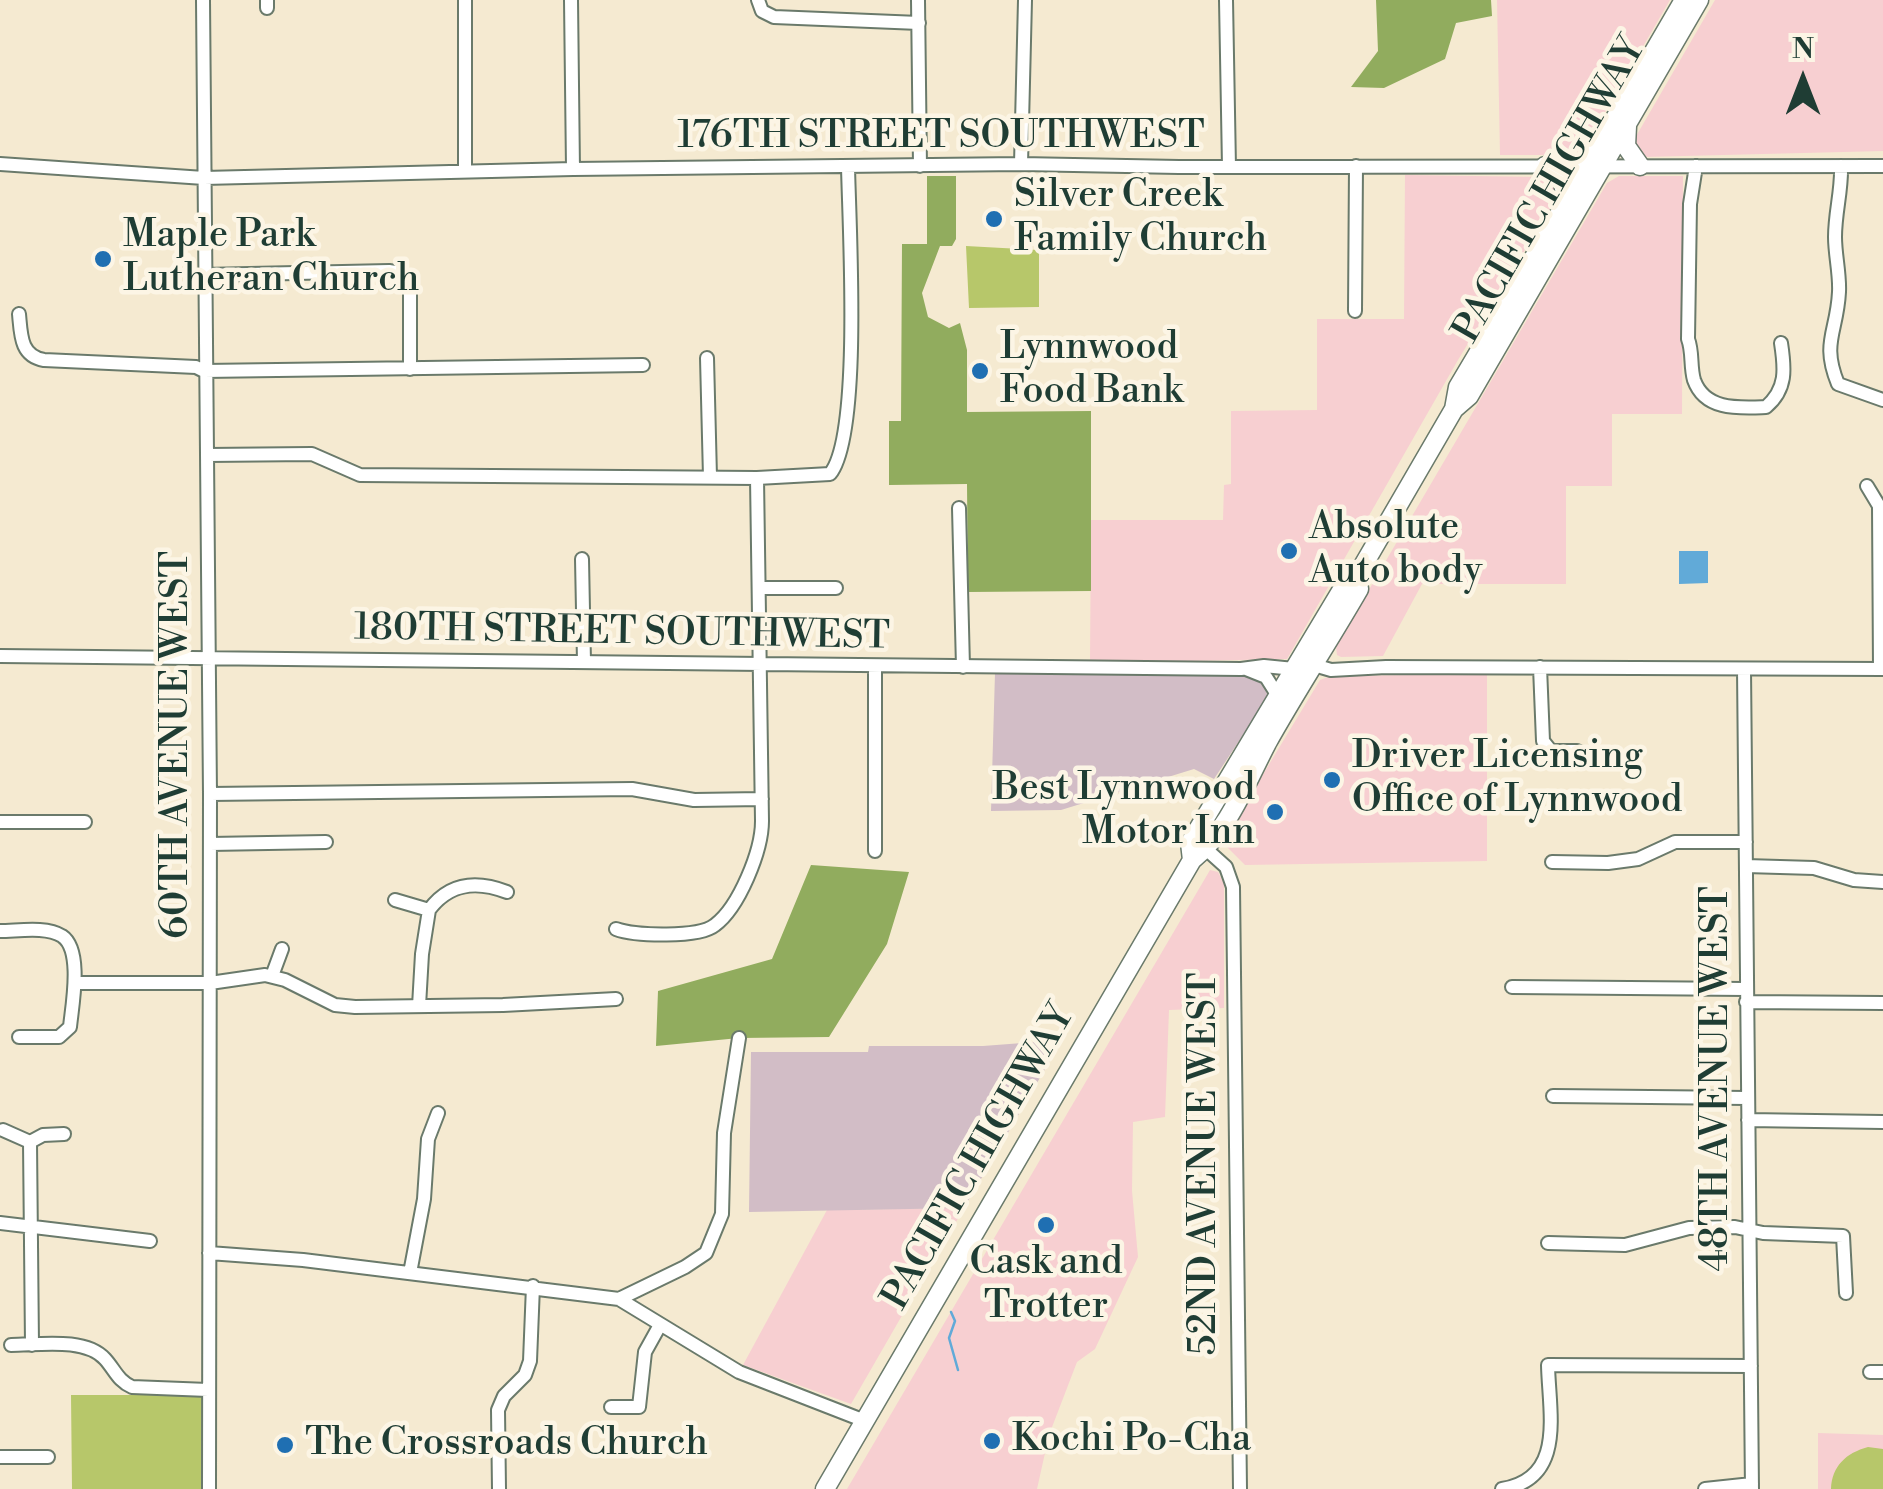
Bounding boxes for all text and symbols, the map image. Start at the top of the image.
street label: PACIFIC HIGHWAY [1445,30,1657,352]
north arrow [1753,30,1853,130]
text: N [1792,32,1814,67]
street label: 176TH STREET SOUTHWEST [677,115,1205,161]
place label: Silver Creek Family Church [1014,174,1267,264]
marker: Silver Creek Family Church [983,208,1005,230]
place label: Maple Park Lutheran Church [123,214,419,304]
marker: Maple Park Lutheran Church [92,248,114,270]
place label: Lynnwood Food Bank [1000,326,1183,416]
marker: Lynnwood Food Bank [969,360,991,382]
place label: Absolute Auto body [1309,506,1482,596]
marker: Absolute Auto body [1278,540,1300,562]
street label: 60TH AVENUE WEST [155,551,201,939]
street label: 180TH STREET SOUTHWEST [354,607,890,661]
place label: Driver Licensing Office of Lynnwood [1352,735,1682,824]
place label: Best Lynnwood Motor Inn [993,767,1255,856]
marker: Driver Licensing Office of Lynnwood [1321,769,1343,791]
marker: Best Lynnwood Motor Inn [1264,801,1286,823]
street label: 48TH AVENUE WEST [1695,886,1741,1272]
street label: 52ND AVENUE WEST [1183,973,1229,1355]
street label: PACIFIC HIGHWAY [874,997,1086,1319]
marker: Cask and Trotter [1035,1214,1057,1236]
place label: Cask and Trotter [969,1241,1123,1330]
place label: Kochi Po-Cha [1012,1418,1251,1464]
place label: The Crossroads Church [305,1422,708,1468]
marker: Kochi Po-Cha [981,1430,1003,1452]
marker: The Crossroads Church [274,1434,296,1456]

